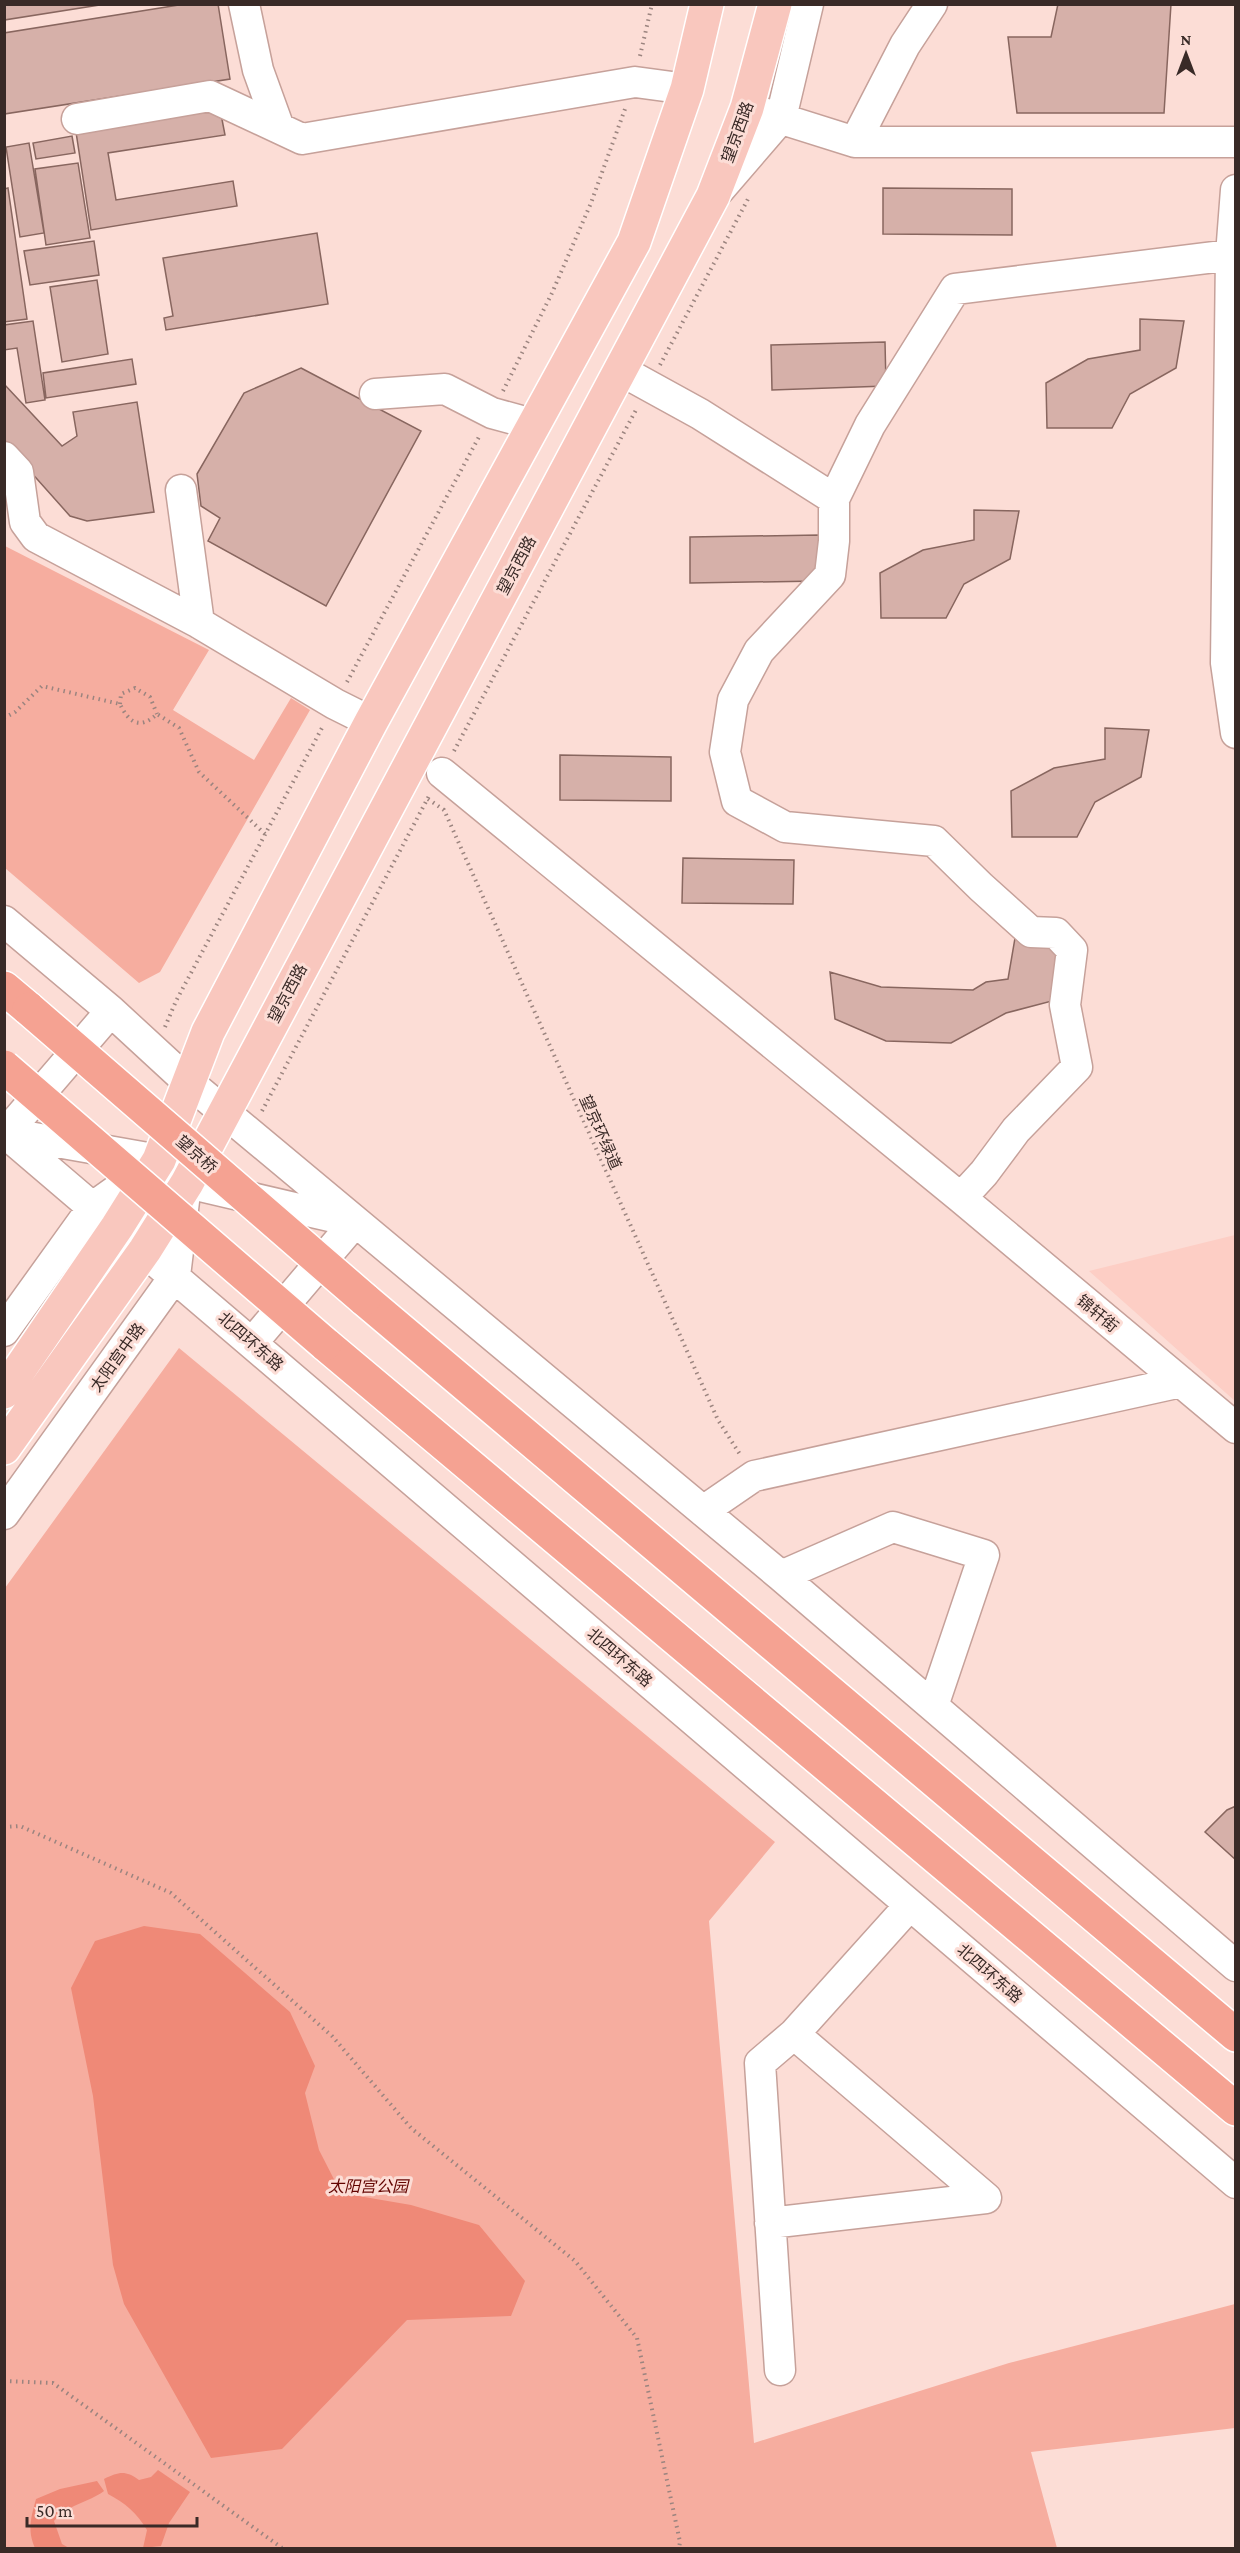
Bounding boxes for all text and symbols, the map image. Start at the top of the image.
north arrow [1156,24,1216,84]
text: N [1181,31,1192,48]
street label: 望京西路 [719,99,756,165]
street label: 望京西路 [494,533,539,597]
street label: 望京西路 [265,961,310,1025]
street label: 望京环绿道 [577,1092,625,1172]
street label: 望京桥 [173,1132,220,1177]
street label: 锦轩街 [1074,1291,1122,1335]
street label: 北四环东路 [215,1309,286,1374]
street label: 太阳宫中路 [87,1320,148,1395]
street label: 北四环东路 [584,1625,655,1690]
street label: 北四环东路 [954,1941,1025,2006]
park label: 太阳宫公园 [328,2178,410,2195]
scale bar [27,2490,196,2528]
text: 50 m [36,2501,73,2521]

